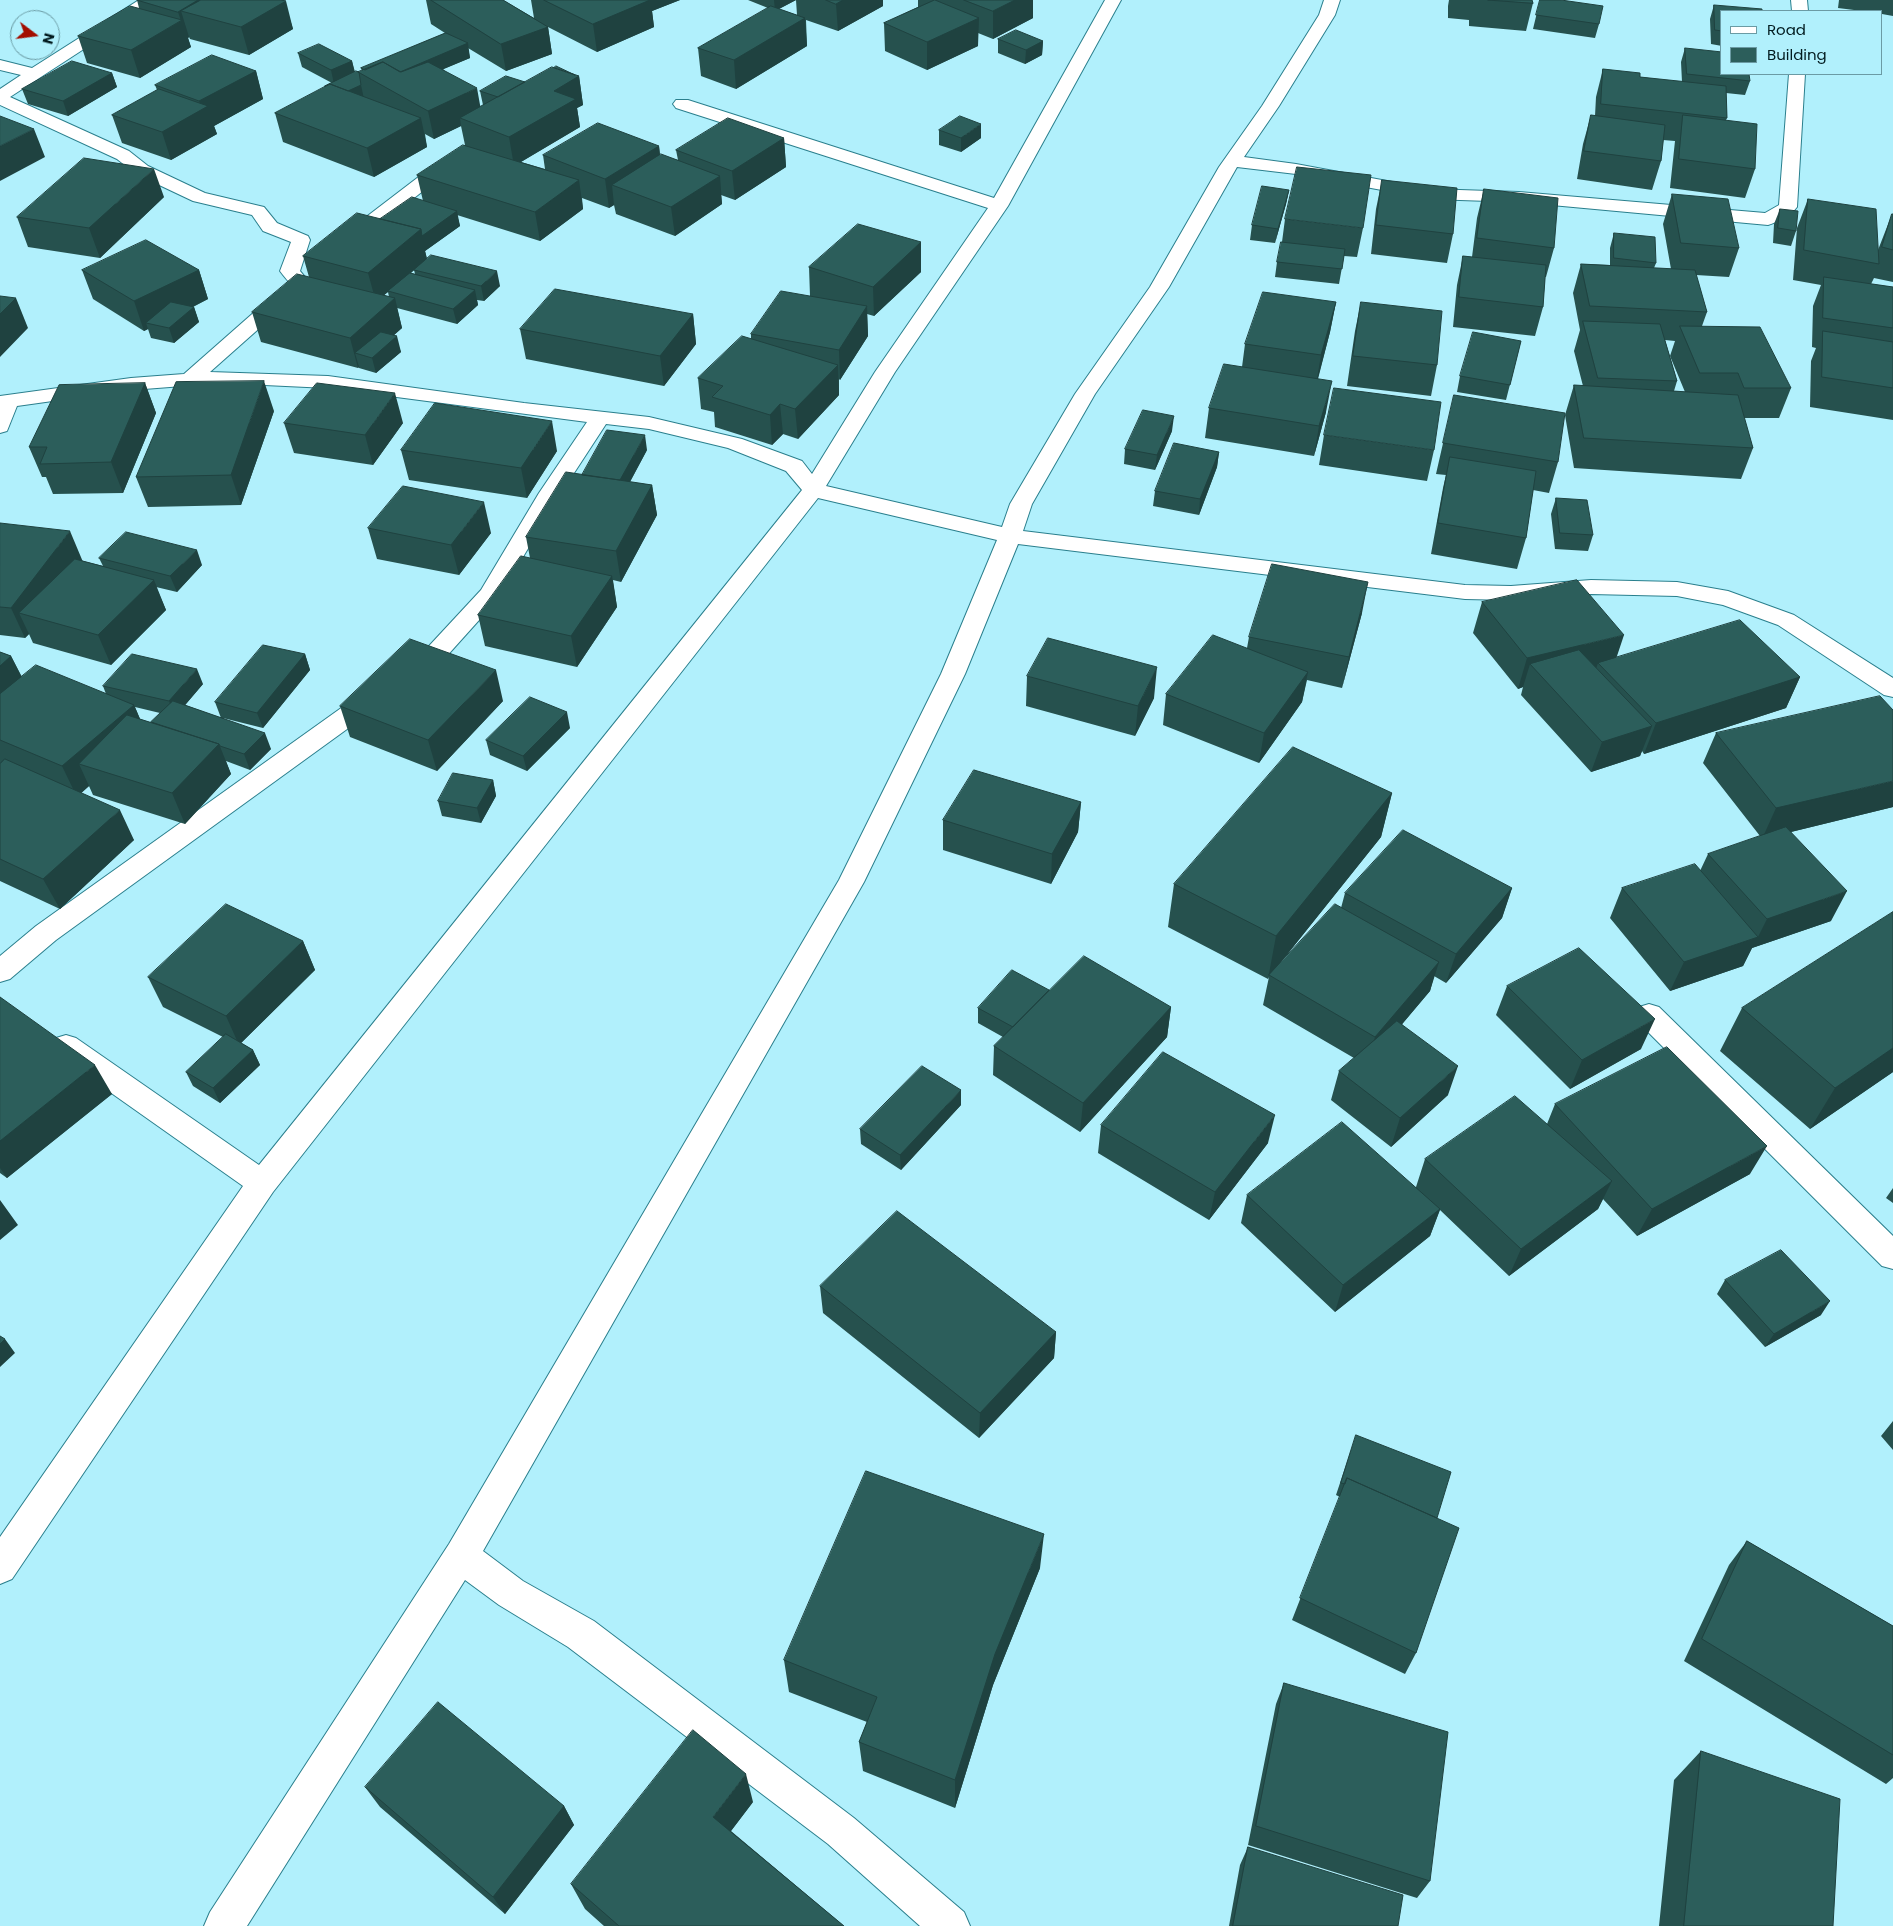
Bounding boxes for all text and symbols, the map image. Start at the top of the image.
north arrow [10,10,60,60]
legend [1720,10,1883,75]
text: Road [1767,19,1806,40]
text: N [38,31,60,46]
text: Building [1767,44,1827,65]

